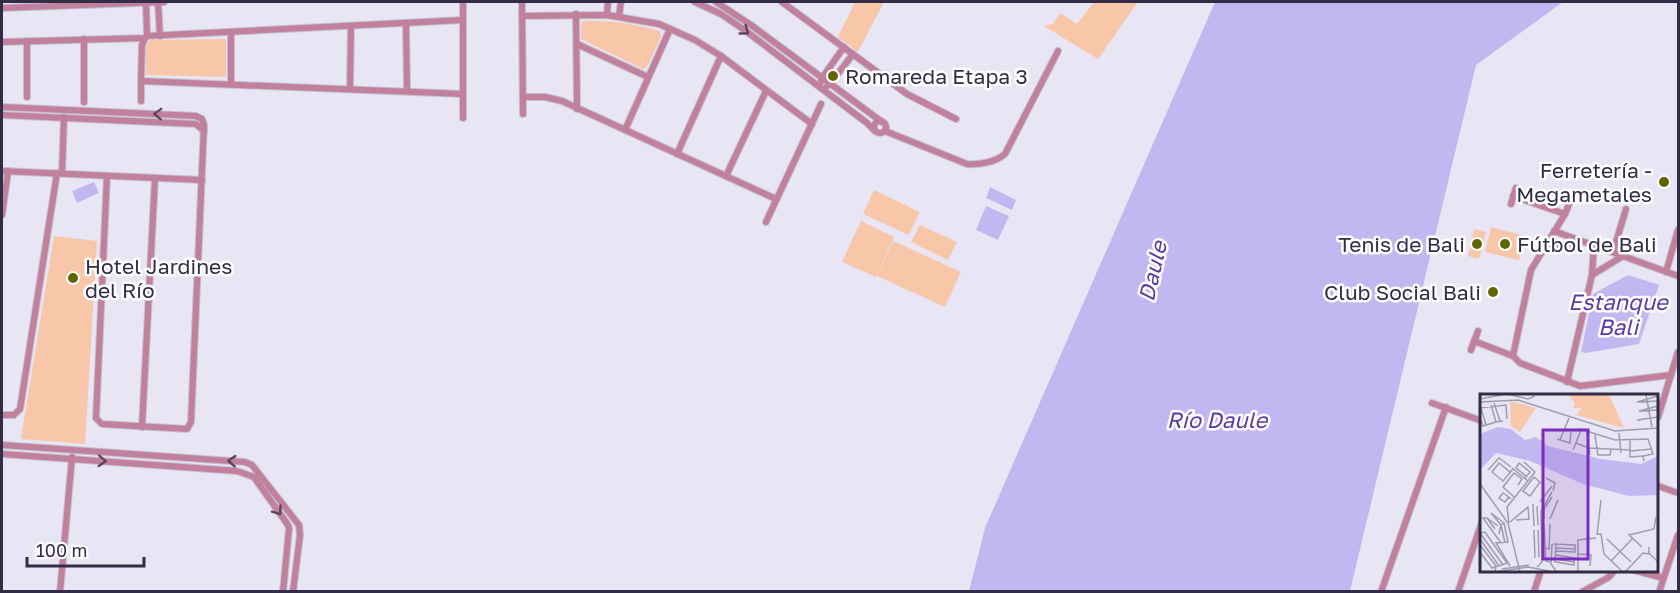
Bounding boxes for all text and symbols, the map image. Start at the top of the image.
one-way arrow [739,24,750,35]
place label: Romareda Etapa 3 [845,63,1028,89]
marker: Romareda Etapa 3 [826,69,840,83]
one-way arrow [153,108,162,121]
place label: Ferretería - Megametales [1516,157,1652,207]
marker: Ferretería - Megametales [1657,175,1671,189]
place label: Tenis de Bali [1338,231,1465,257]
place label: Fútbol de Bali [1517,231,1657,257]
water label: Daule [1132,236,1172,304]
marker: Tenis de Bali [1470,237,1484,251]
marker: Fútbol de Bali [1498,237,1512,251]
place label: Hotel Jardines del Río [85,253,232,303]
marker: Hotel Jardines del Río [66,271,80,285]
place label: Club Social Bali [1324,279,1481,305]
marker: Club Social Bali [1486,285,1500,299]
water label: Estanque Bali [1568,288,1670,340]
inset map [1480,394,1659,572]
water label: Río Daule [1167,406,1269,433]
one-way arrow [97,455,106,468]
one-way arrow [228,455,237,468]
one-way arrow [271,504,282,515]
scale bar [27,530,144,568]
text: 100 m [36,539,87,561]

